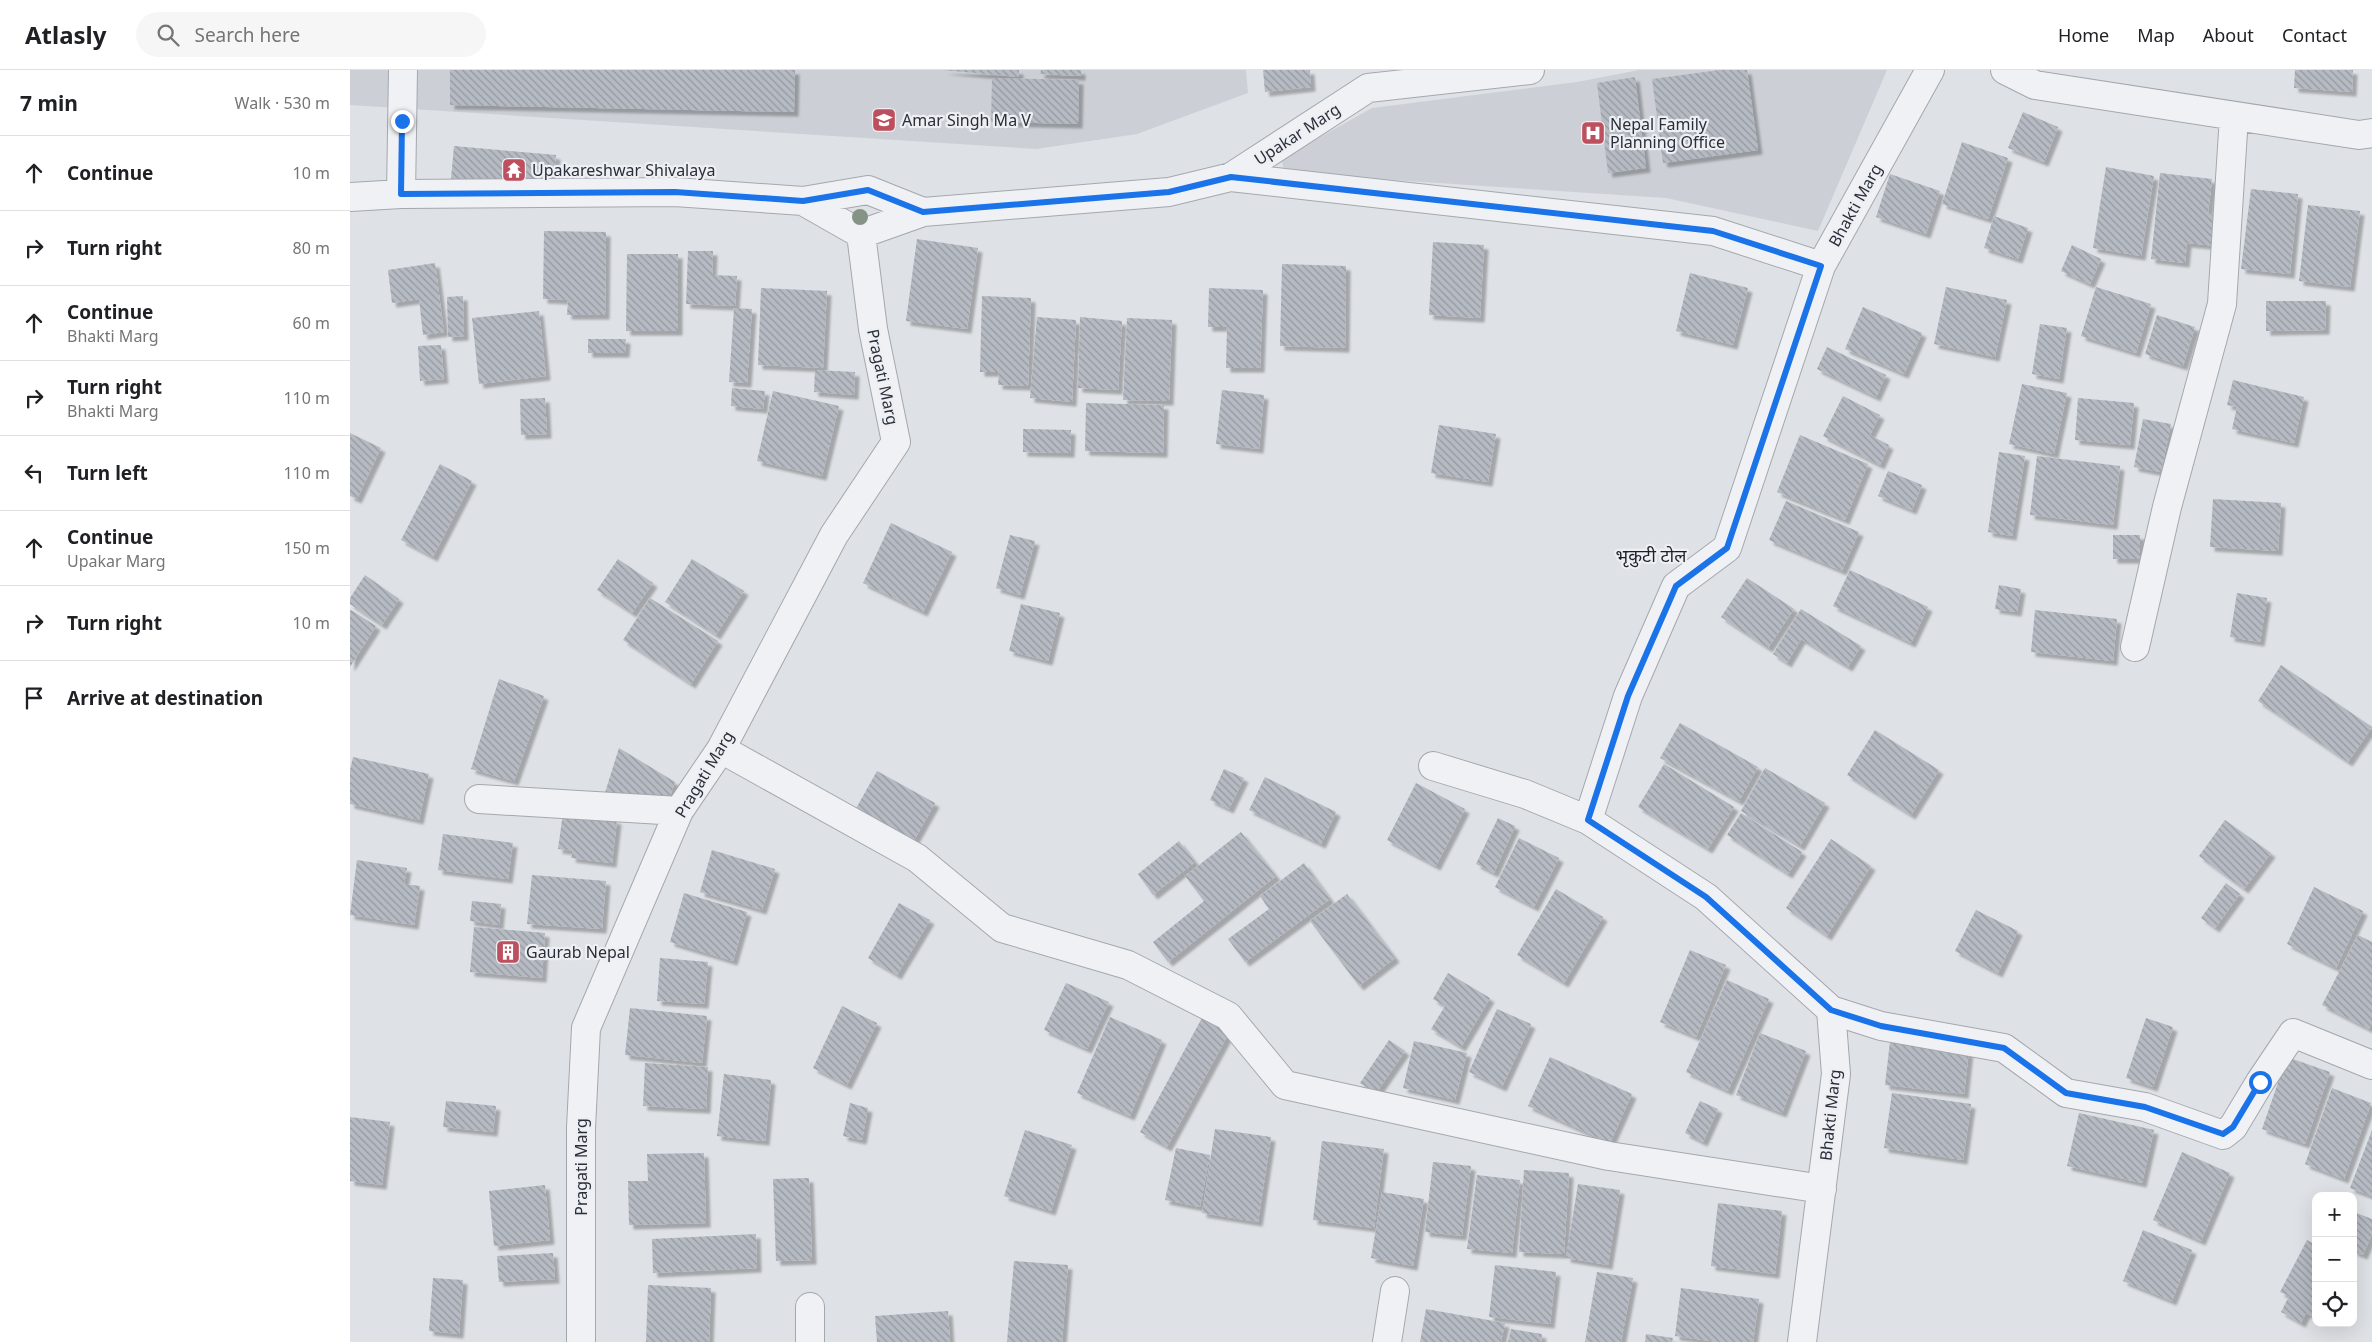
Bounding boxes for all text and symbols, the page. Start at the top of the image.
search box [136,12,486,57]
text: Atlasly [25,18,106,51]
icon: search [154,21,182,49]
text: Search here [194,22,300,48]
text: Home [2058,23,2109,47]
text: Map [2137,23,2175,47]
text: About [2203,23,2254,47]
text: Contact [2282,23,2347,47]
text: 7 min [20,89,78,117]
text: Walk · 530 m [235,92,330,114]
street label: Upakar Marg [1250,98,1344,170]
school or university icon: Amar Singh Ma V [871,107,897,133]
place label: Amar Singh Ma V [902,109,1031,131]
route end [391,110,414,133]
place label: Nepal Family Planning Office [1610,113,1725,153]
hospital icon: Nepal Family Planning Office [1580,120,1606,146]
temple icon: Upakareshwar Shivalaya [501,157,527,183]
icon: ahead [20,159,48,187]
place label: Upakareshwar Shivalaya [532,159,715,181]
text: Continue [67,160,153,186]
street label: Bhakti Marg [1823,160,1887,250]
text: 10 m [293,162,330,184]
icon: right [20,234,48,262]
text: Turn right [67,235,162,261]
text: 80 m [293,237,330,259]
text: Continue [67,299,153,325]
icon: ahead [20,309,48,337]
text: 60 m [293,312,330,334]
text: Bhakti Marg [67,325,159,347]
street label: Pragati Marg [862,327,904,427]
text: Turn right [67,374,162,400]
icon: right [20,384,48,412]
text: 110 m [283,387,330,409]
text: Bhakti Marg [67,400,159,422]
icon: left [20,459,48,487]
text: Turn left [67,460,148,486]
text: 110 m [283,462,330,484]
text: Continue [67,524,153,550]
icon: ahead [20,534,48,562]
text: 150 m [283,537,330,559]
district label: भृकुटी टोल [1616,543,1687,568]
text: Upakar Marg [67,550,166,572]
icon: right [20,609,48,637]
text: Turn right [67,610,162,636]
text: 10 m [293,612,330,634]
icon: arrive [20,684,48,712]
text: Arrive at destination [67,685,263,711]
street label: Pragati Marg [669,727,739,821]
building icon: Gaurab Nepal [495,939,521,965]
place label: Gaurab Nepal [526,941,630,963]
street label: Bhakti Marg [1814,1068,1846,1162]
route start [2249,1071,2272,1094]
street label: Pragati Marg [570,1118,592,1216]
map controls [2312,1192,2357,1327]
button: + [2312,1192,2357,1237]
button: − [2312,1237,2357,1282]
button: locate [2312,1282,2357,1327]

